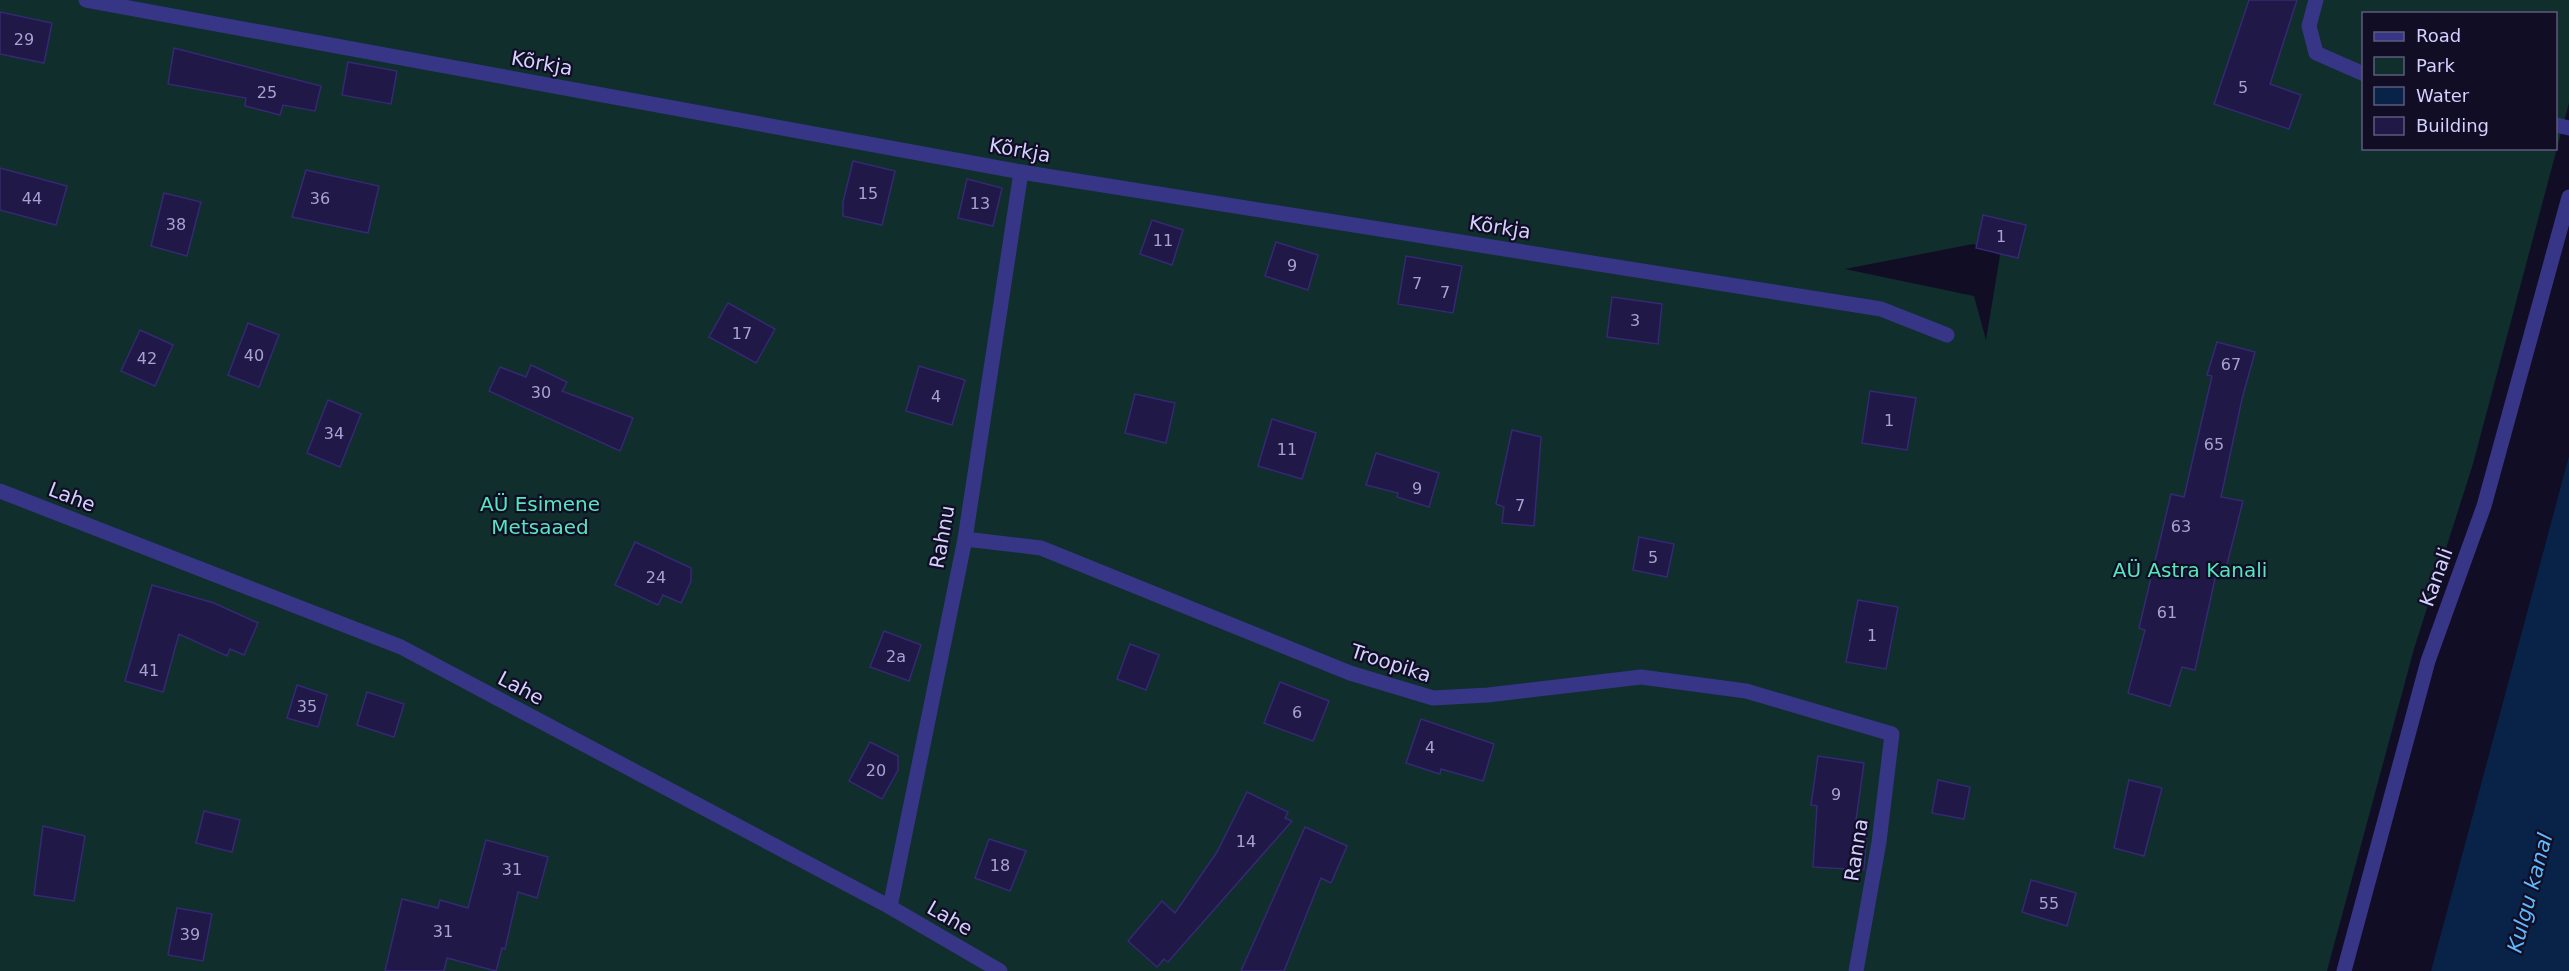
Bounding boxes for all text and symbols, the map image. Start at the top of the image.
legend [2362,12,2557,150]
text: Road [2416,25,2461,46]
house number: 29 [14,30,34,49]
street label: Kõrkja [509,46,575,80]
text: Park [2416,55,2455,76]
house number: 5 [2238,78,2248,97]
house number: 25 [257,83,277,102]
text: Water [2416,85,2470,106]
text: Building [2416,115,2489,136]
street label: Kõrkja [987,133,1053,167]
house number: 15 [858,184,878,203]
house number: 44 [22,189,42,208]
house number: 36 [310,189,330,208]
house number: 13 [970,194,990,213]
street label: Kõrkja [1468,210,1532,244]
house number: 38 [166,215,186,234]
house number: 1 [1996,227,2006,246]
house number: 11 [1153,231,1173,250]
house number: 9 [1287,256,1297,275]
house number: 7 [1412,274,1422,293]
house number: 7 [1440,283,1450,302]
house number: 3 [1630,311,1640,330]
house number: 17 [732,324,752,343]
house number: 40 [244,346,264,365]
house number: 42 [137,349,157,368]
house number: 67 [2221,355,2241,374]
house number: 30 [531,383,551,402]
house number: 4 [931,387,941,406]
house number: 1 [1884,411,1894,430]
house number: 34 [324,424,344,443]
house number: 65 [2204,435,2224,454]
house number: 11 [1277,440,1297,459]
street label: Lahe [45,477,99,517]
house number: 9 [1412,479,1422,498]
park label: AÜ Esimene Metsaaed [480,492,600,539]
house number: 7 [1515,496,1525,515]
street label: Rahnu [925,504,959,570]
house number: 63 [2171,517,2191,536]
street label: Kanali [2414,544,2458,610]
house number: 5 [1648,548,1658,567]
park label: AÜ Astra Kanali [2113,558,2267,582]
house number: 24 [646,568,666,587]
house number: 61 [2157,603,2177,622]
house number: 1 [1867,626,1877,645]
street label: Troopika [1347,638,1434,687]
house number: 2a [886,647,906,666]
house number: 41 [139,661,159,680]
street label: Lahe [494,666,548,710]
house number: 35 [297,697,317,716]
house number: 6 [1292,703,1302,722]
house number: 4 [1425,738,1435,757]
house number: 20 [866,761,886,780]
house number: 9 [1831,785,1841,804]
street label: Ranna [1839,817,1873,883]
water label: Kulgu kanal [2503,830,2558,955]
house number: 14 [1236,832,1256,851]
house number: 18 [990,856,1010,875]
house number: 31 [502,860,522,879]
house number: 55 [2039,894,2059,913]
street label: Lahe [923,896,977,940]
house number: 31 [433,922,453,941]
house number: 39 [180,925,200,944]

